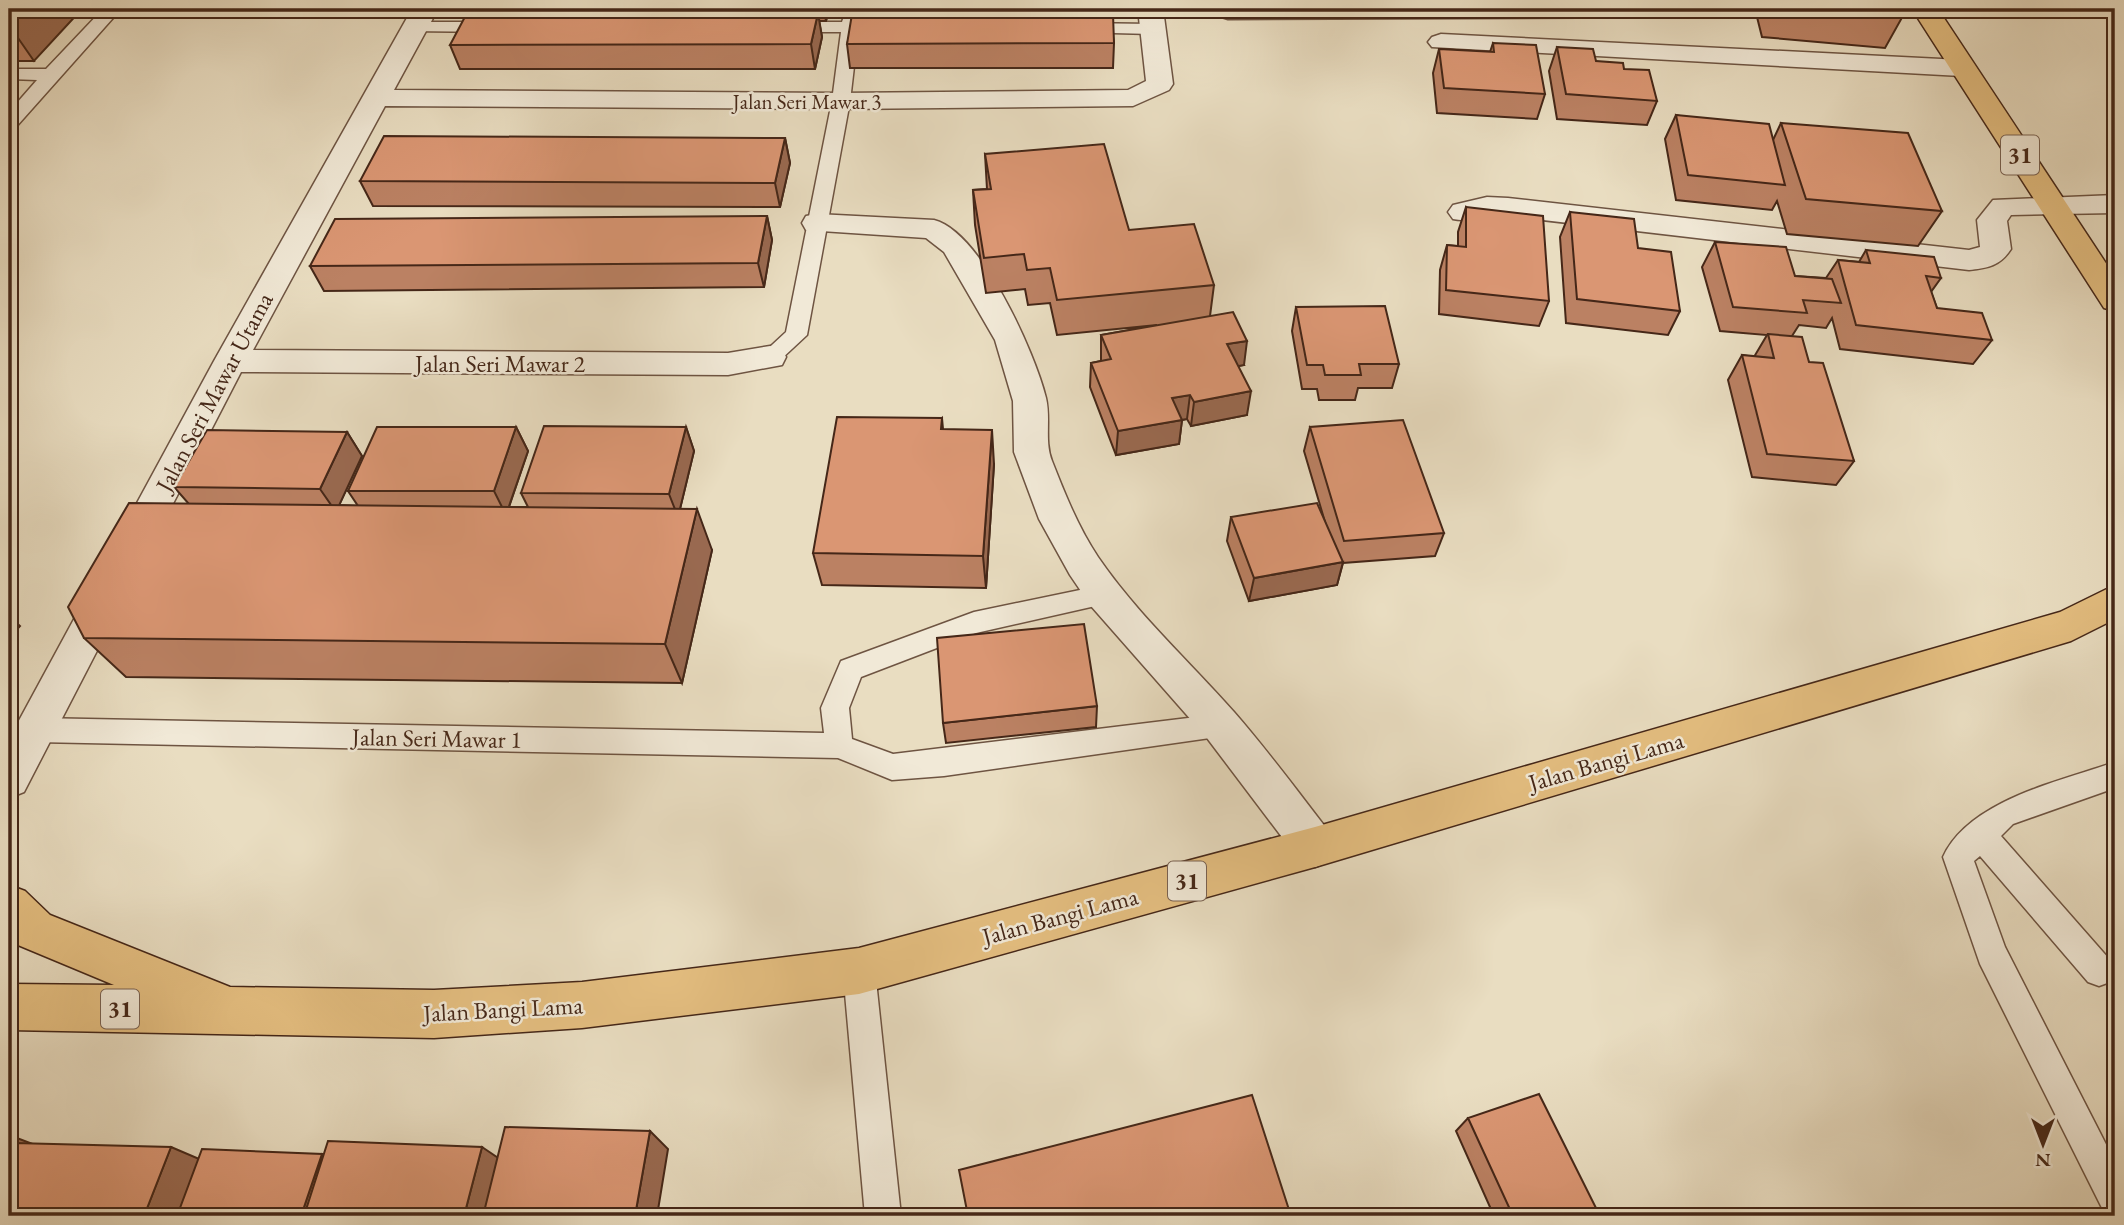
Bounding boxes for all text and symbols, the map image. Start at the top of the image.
street label: Jalan Seri Mawar 3 [731,88,881,115]
road number: 31 [2001,136,2039,174]
street label: Jalan Seri Mawar Utama [147,287,280,499]
street label: Jalan Seri Mawar 2 [413,348,585,379]
street label: Jalan Seri Mawar 1 [350,721,522,755]
street label: Jalan Bangi Lama [1523,724,1688,798]
road number: 31 [1168,862,1206,900]
street label: Jalan Bangi Lama [977,880,1142,952]
street label: Jalan Bangi Lama [420,989,584,1029]
road number: 31 [101,990,139,1028]
north arrow [2008,1110,2078,1180]
text: N [2035,1148,2051,1173]

